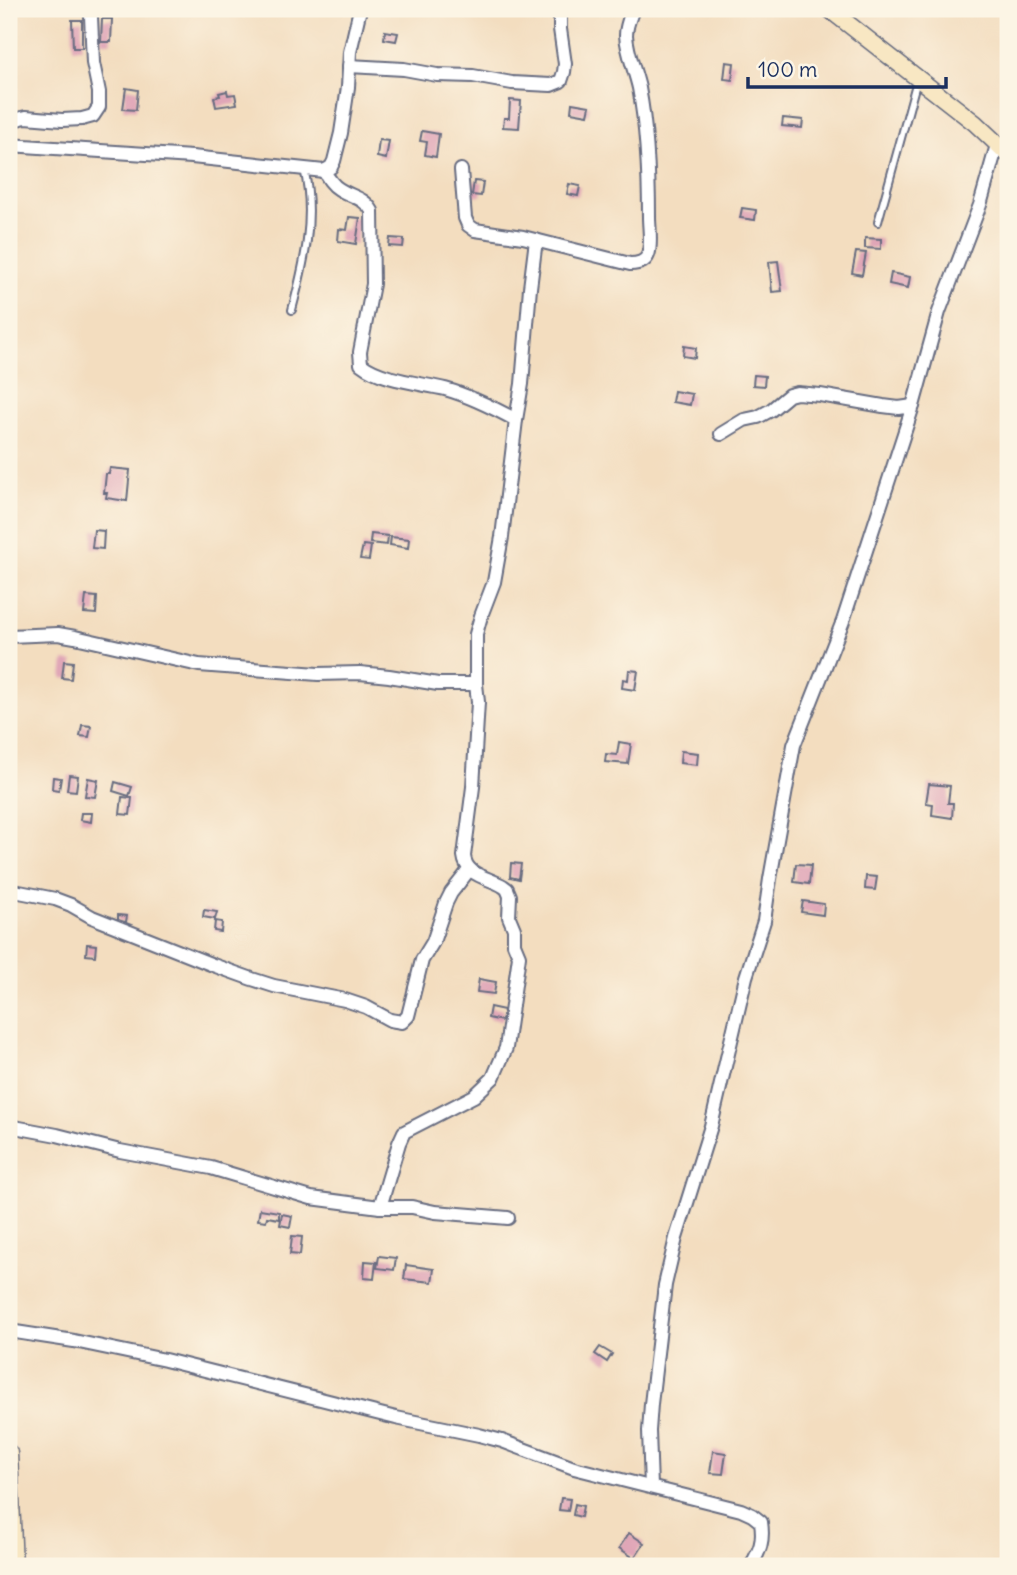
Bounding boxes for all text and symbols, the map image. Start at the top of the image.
scale bar [748,46,945,90]
text: 100 m [758,56,817,83]

